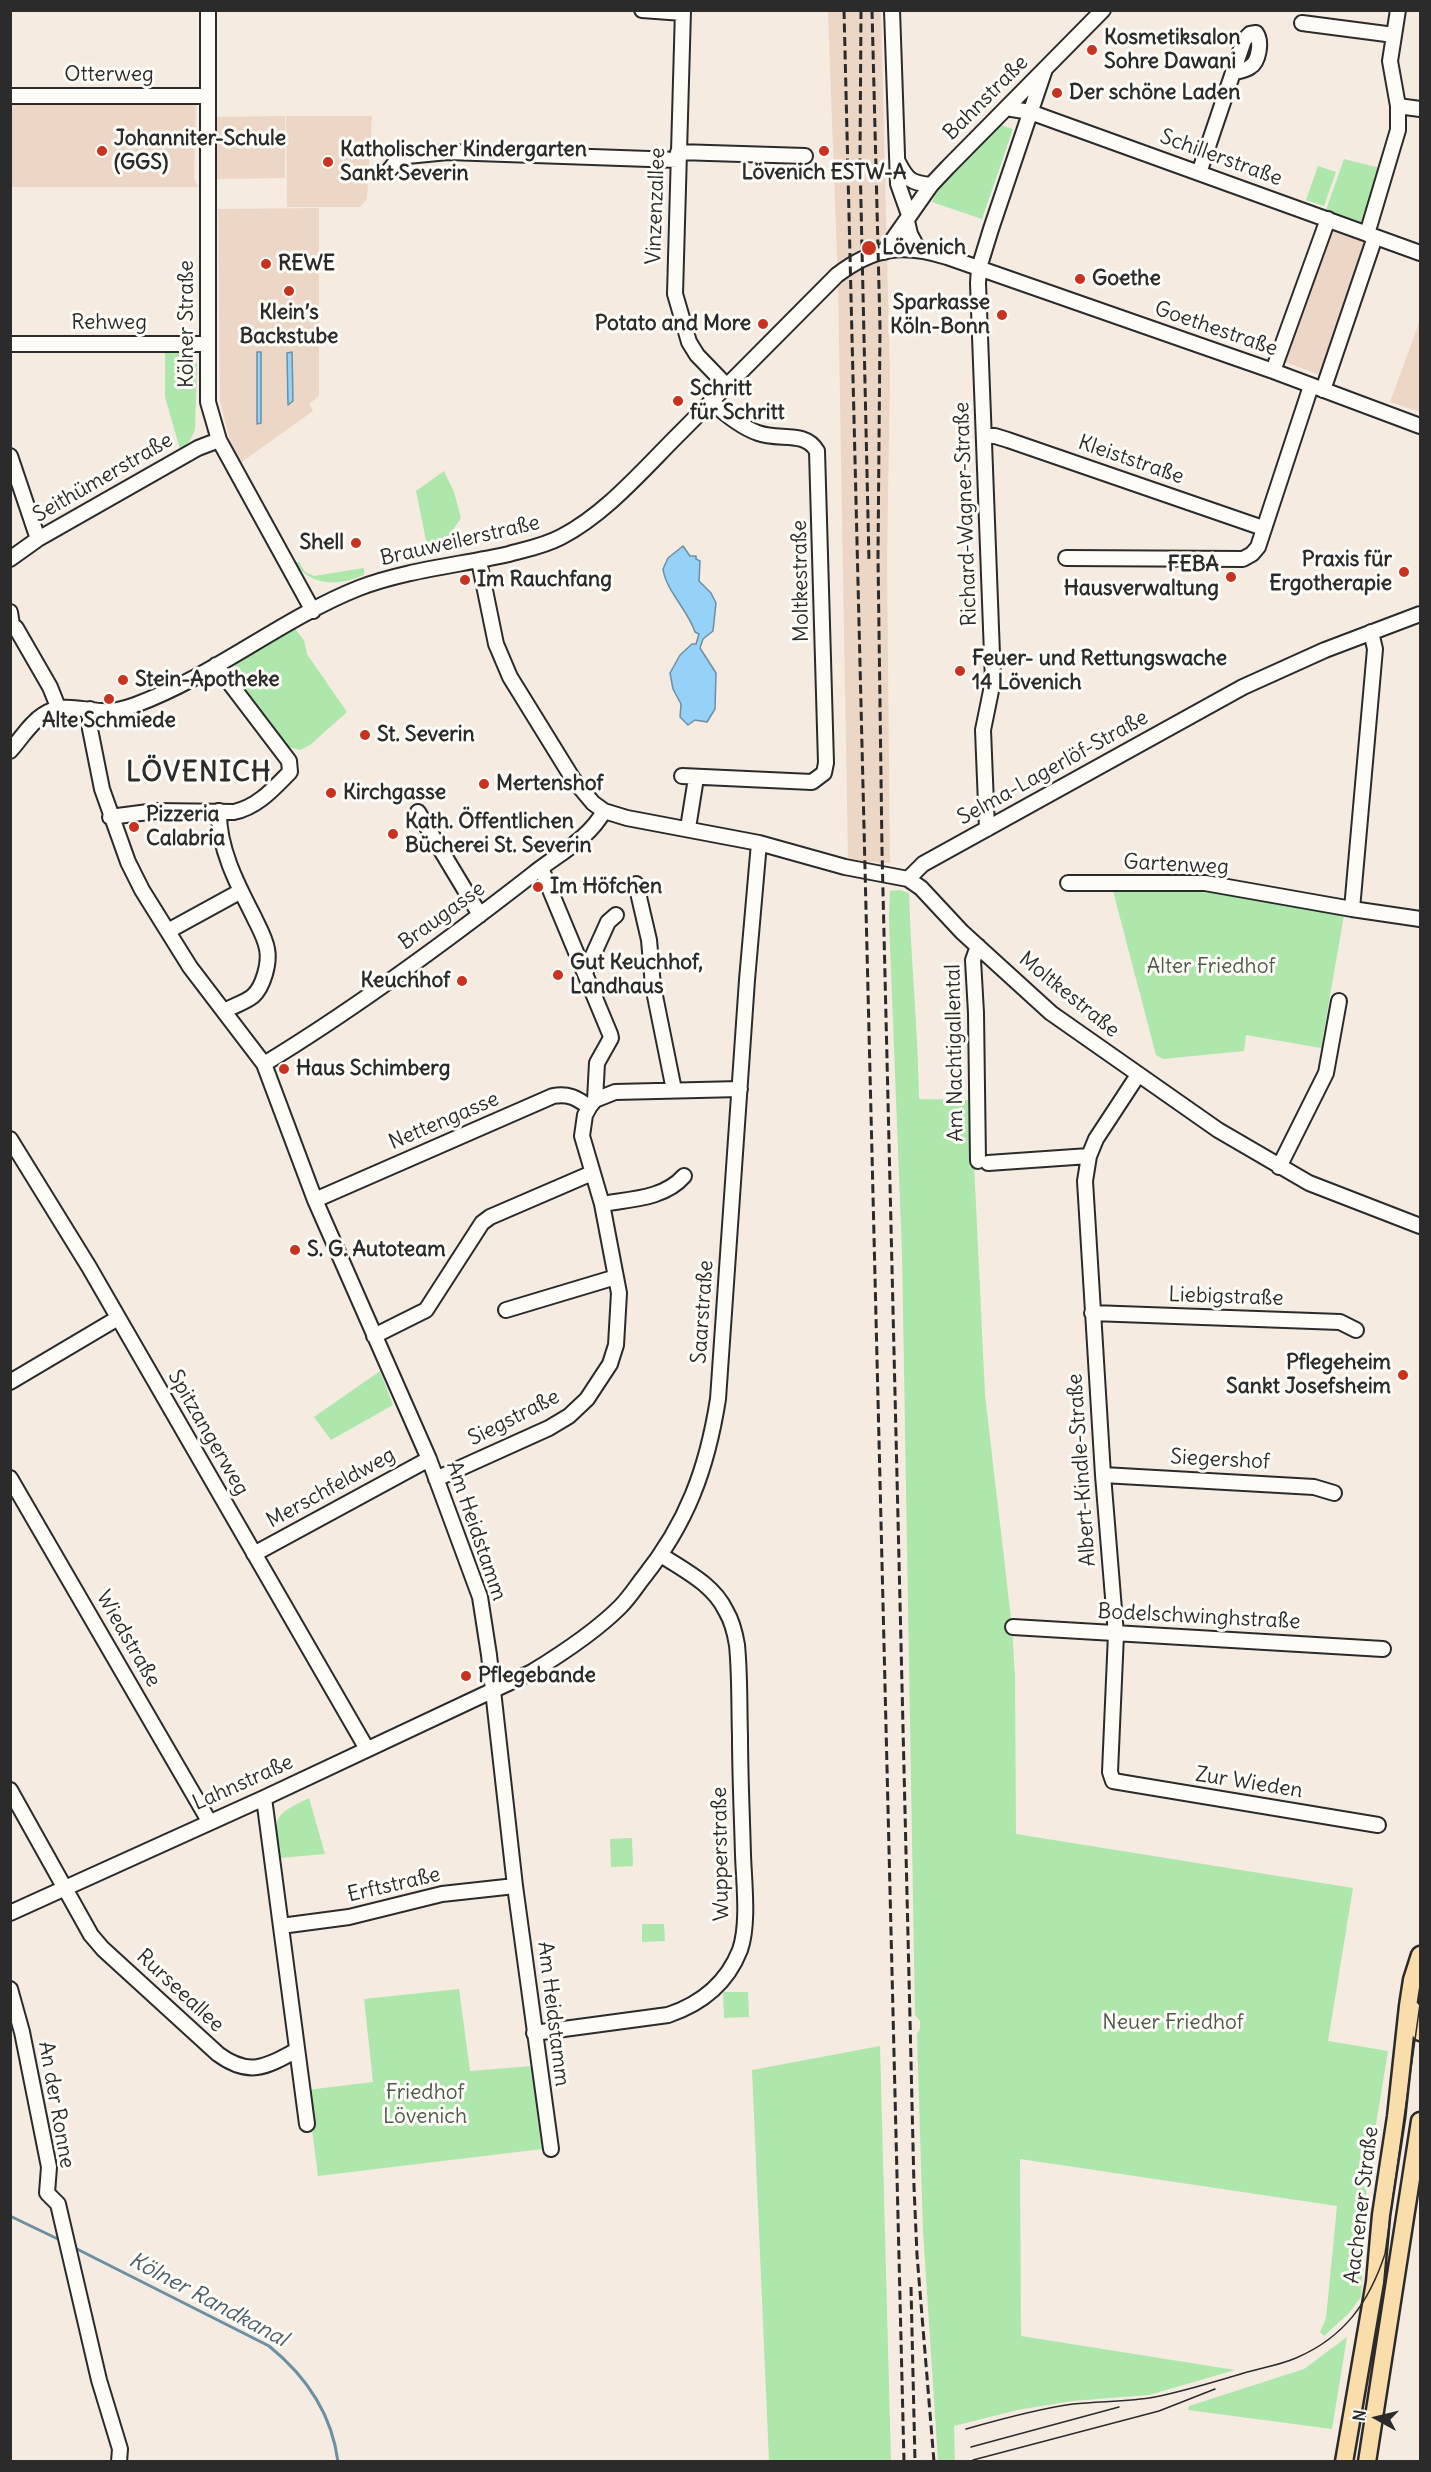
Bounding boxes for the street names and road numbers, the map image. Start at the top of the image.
street label: Bahnstraße [938,50,1034,146]
street label: Otterweg [64,62,154,88]
street label: Schillerstraße [1156,124,1286,192]
street label: Vinzenzallee [641,147,671,265]
street label: Kölner Straße [174,260,200,388]
street label: Goethestraße [1151,296,1281,362]
street label: Rehweg [71,310,147,336]
street label: Richard-Wagner-Straße [949,401,983,627]
street label: Seithümerstraße [29,428,177,528]
street label: Kleiststraße [1075,430,1187,490]
street label: Brauweilerstraße [378,510,542,572]
street label: Moltkestraße [787,520,815,642]
street label: Selma-Lagerlöf-Straße [953,705,1153,831]
street label: Gartenweg [1123,850,1229,880]
street label: Braugasse [394,876,490,956]
street label: Moltkestraße [1014,947,1124,1043]
street label: Am Nachtigallental [941,964,969,1142]
street label: Nettengasse [385,1087,503,1155]
street label: Saarstraße [687,1259,719,1365]
street label: Liebigstraße [1168,1282,1284,1312]
street label: Spitzangerweg [162,1366,254,1500]
street label: Albert-Kindle-Straße [1063,1373,1101,1567]
street label: Siegstraße [464,1384,564,1452]
street label: Merschfeldweg [262,1442,400,1534]
street label: Siegershof [1170,1445,1270,1475]
street label: Am Heidstamm [440,1458,512,1604]
street label: Wiedstraße [90,1586,166,1692]
street label: Bodelschwinghstraße [1097,1599,1301,1635]
street label: Lahnstraße [189,1750,297,1816]
street label: Zur Wieden [1194,1762,1304,1804]
street label: Wupperstraße [707,1787,735,1921]
street label: Erftstraße [345,1862,443,1908]
street label: Am Heidstamm [532,1940,574,2088]
street label: Rurseeallee [131,1944,229,2038]
street label: An der Ronne [32,2040,80,2170]
street label: Aachener Straße [1340,2125,1384,2285]

